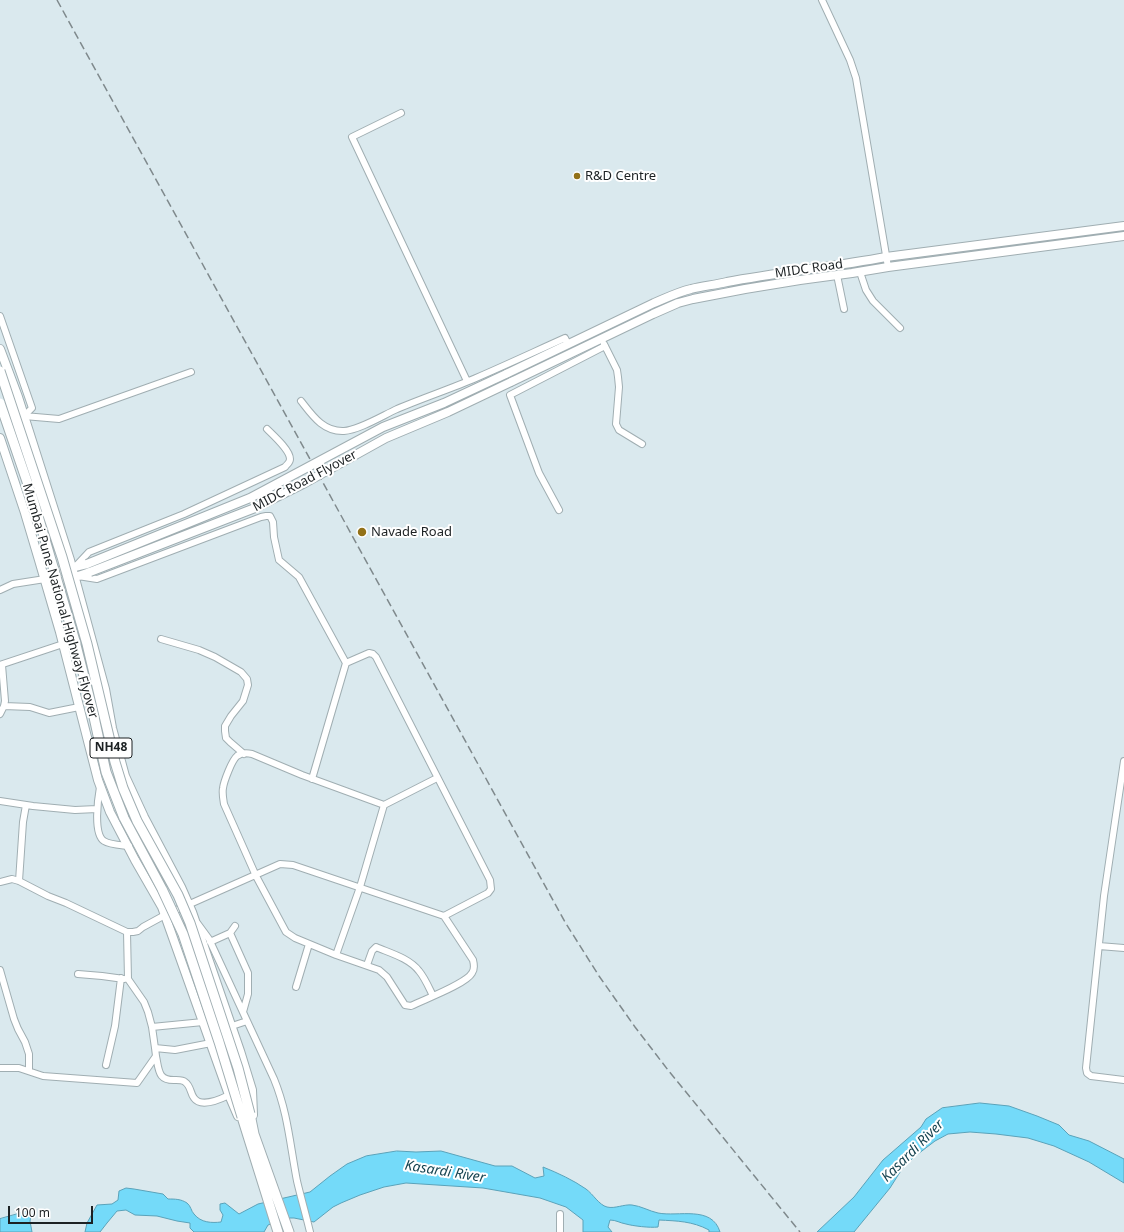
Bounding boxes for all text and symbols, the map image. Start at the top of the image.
place label: R&D Centre [585,168,656,184]
marker: R&D Centre [572,171,582,181]
street label: MIDC Road [774,257,844,281]
street label: MIDC Road Flyover [250,447,360,515]
street label: Mumbai Pune National Highway Flyover [19,482,101,720]
place label: Navade Road [371,524,452,540]
marker: Navade Road [356,526,368,538]
road number: NH48 [90,738,132,758]
water label: Kasardi River [878,1116,948,1186]
water label: Kasardi River [404,1157,486,1187]
scale bar [10,1198,95,1224]
text: 100 m [15,1204,50,1221]

